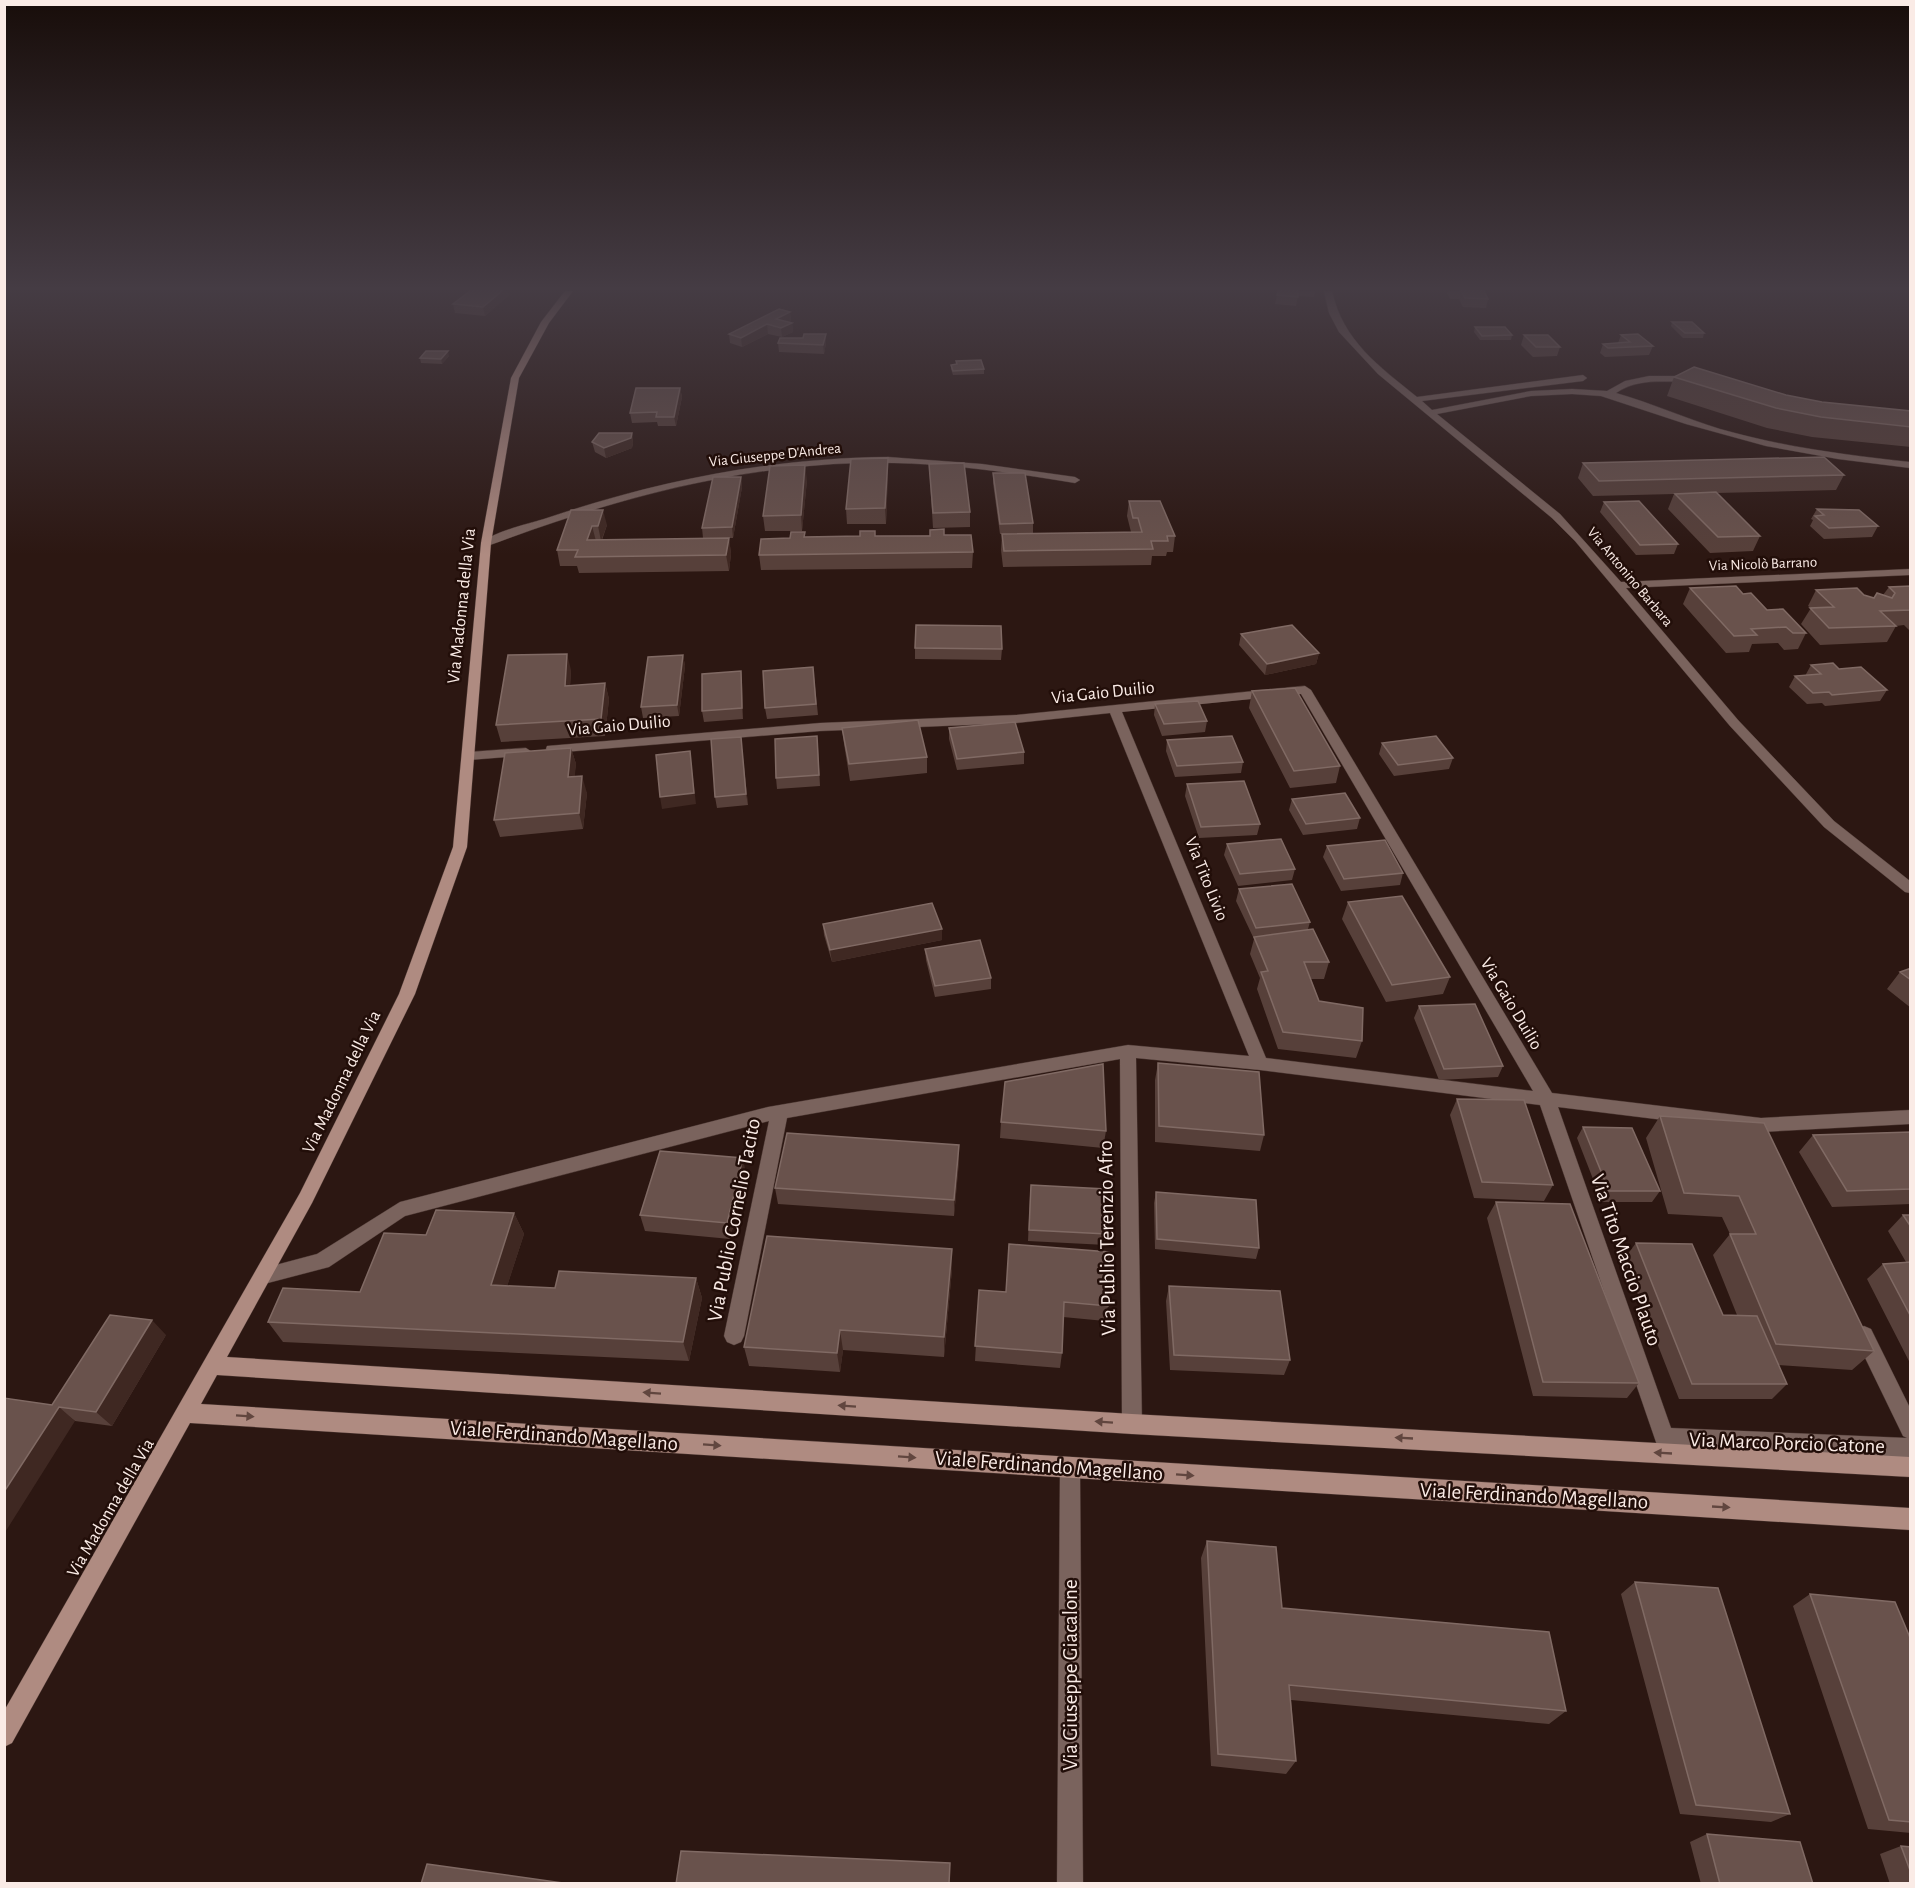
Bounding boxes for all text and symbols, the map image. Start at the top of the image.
street label: Via Giuseppe D'Andrea [708,441,842,469]
street label: Via Antonino Barbara [1584,525,1676,629]
street label: Via Madonna della Via [445,527,479,685]
street label: Via Nicolò Barrano [1709,555,1817,573]
street label: Via Gaio Duilio [1050,679,1156,707]
street label: Via Gaio Duilio [567,713,672,739]
street label: Via Tito Livio [1181,834,1231,924]
street label: Via Gaio Duilio [1477,955,1546,1053]
street label: Via Madonna della Via [300,1008,384,1156]
street label: Via Publio Cornelio Tacito [704,1117,764,1323]
street label: Via Publio Terenzio Afro [1095,1140,1119,1336]
street label: Via Tito Maccio Plauto [1587,1172,1665,1348]
one-way arrow [643,1389,662,1398]
one-way arrow [837,1401,856,1410]
one-way arrow [236,1412,255,1421]
one-way arrow [1095,1417,1114,1427]
street label: Viale Ferdinando Magellano [449,1418,679,1454]
street label: Via Marco Porcio Catone [1689,1429,1885,1457]
one-way arrow [1394,1434,1413,1443]
street label: Via Madonna della Via [64,1436,158,1580]
one-way arrow [703,1441,722,1450]
street label: Viale Ferdinando Magellano [934,1448,1164,1484]
one-way arrow [1654,1448,1673,1457]
one-way arrow [897,1453,916,1462]
one-way arrow [1176,1470,1195,1479]
street label: Viale Ferdinando Magellano [1419,1480,1649,1512]
one-way arrow [1711,1503,1730,1512]
street label: Via Giuseppe Giacalone [1060,1579,1081,1771]

